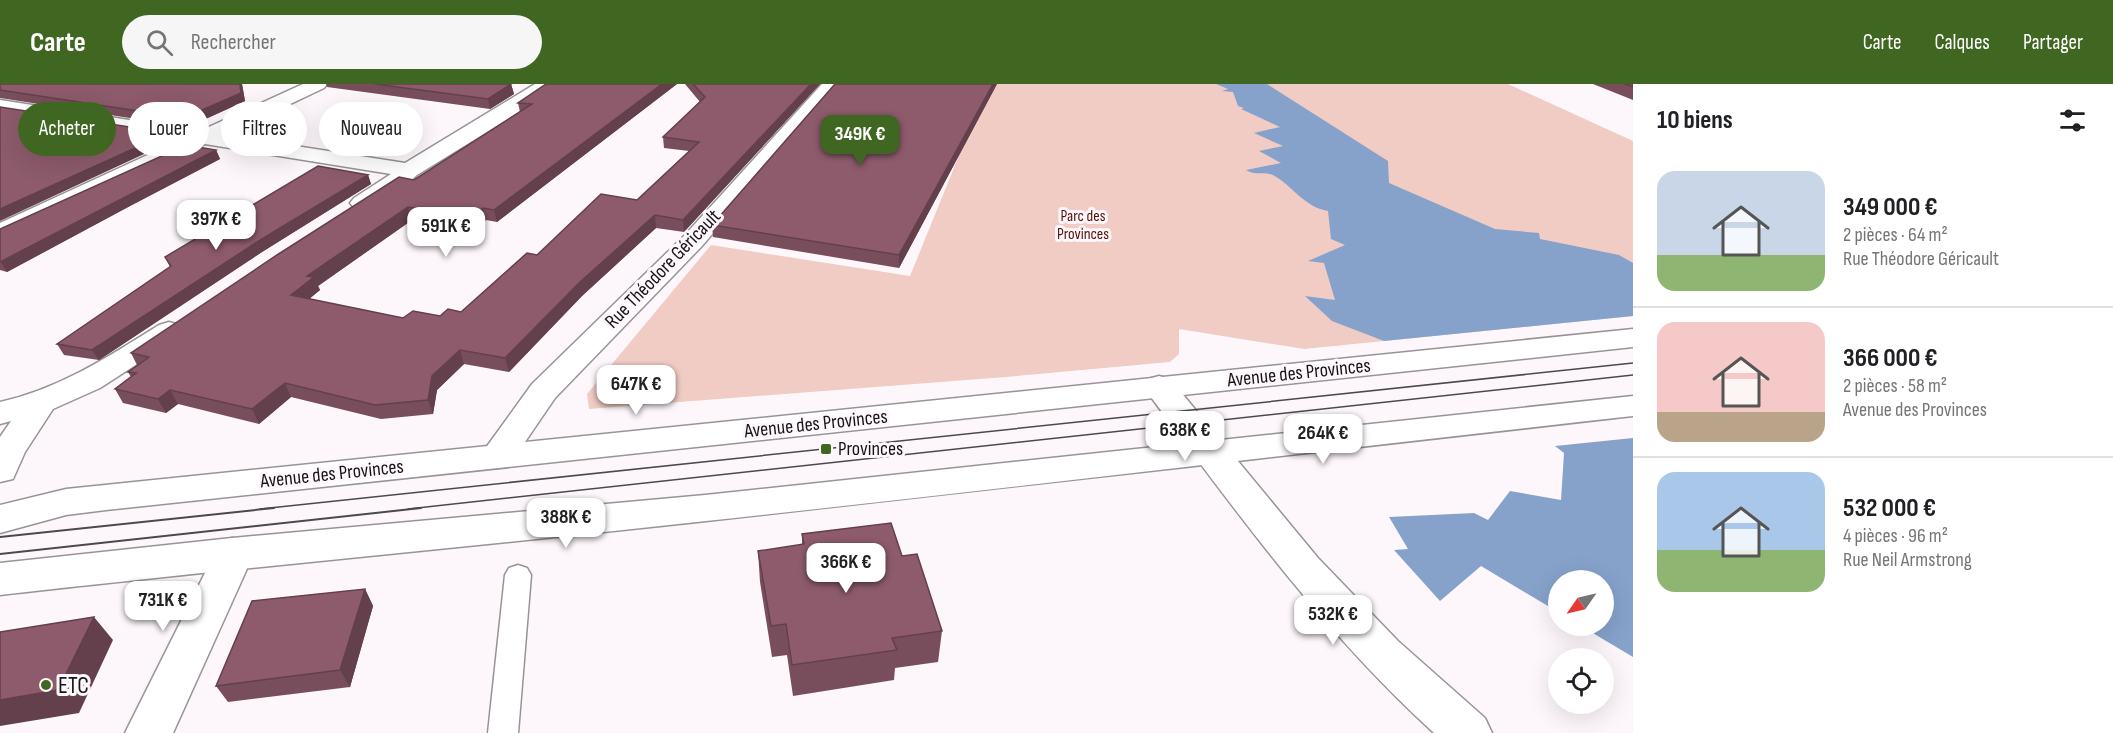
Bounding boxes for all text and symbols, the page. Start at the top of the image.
search box [122,15,542,69]
text: Carte [30,26,86,59]
icon: search [143,26,176,59]
text: Rechercher [191,29,276,56]
text: Carte [1863,30,1902,55]
text: Calques [1935,30,1990,55]
text: Partager [2023,30,2083,55]
chip: Acheter [18,102,116,156]
chip: Louer [128,102,209,156]
chip: Filtres [221,102,307,156]
chip: Nouveau [319,102,423,156]
icon: filters [2056,104,2089,137]
text: 10 biens [1657,105,1733,136]
pin: 349K € [811,115,909,166]
text: 349K € [835,122,886,146]
text: 349 000 € [1843,192,1938,223]
icon: home [1705,195,1777,267]
pin: 397K € [167,200,265,251]
street label: Rue Théodore Géricault [600,205,726,333]
text: 397K € [191,207,241,231]
pin: 591K € [397,207,495,258]
park label: Parc des Provinces [1057,207,1109,244]
text: 591K € [421,214,471,238]
text: 2 pièces · 64 m² [1843,223,1948,247]
text: Rue Théodore Géricault [1843,247,1999,271]
text: 366 000 € [1843,343,1938,374]
icon: home [1705,346,1777,418]
street label: Avenue des Provinces [1225,354,1372,393]
pin: 647K € [587,365,685,416]
text: 647K € [611,372,661,396]
text: 2 pièces · 58 m² [1843,374,1947,398]
text: Avenue des Provinces [1843,398,1987,422]
street label: Avenue des Provinces [742,405,889,444]
pin: 638K € [1136,411,1234,462]
pin: 264K € [1274,414,1372,465]
text: 638K € [1159,418,1211,442]
text: 264K € [1298,421,1348,445]
place label: Provinces [838,437,903,461]
marker: Provinces [819,442,833,456]
street label: Avenue des Provinces [258,455,405,494]
text: 532 000 € [1843,493,1936,524]
icon: home [1705,496,1777,568]
pin: 388K € [517,498,615,549]
text: 388K € [540,505,592,529]
text: 4 pièces · 96 m² [1843,524,1948,548]
pin: 366K € [797,543,895,594]
text: Rue Neil Armstrong [1843,548,1972,572]
text: 366K € [821,550,872,574]
north arrow [1548,570,1614,636]
map controls [1548,570,1614,714]
pin: 731K € [114,581,212,632]
text: 731K € [139,588,187,612]
pin: 532K € [1284,595,1382,646]
text: 532K € [1308,602,1358,626]
button: locate [1548,648,1614,714]
place label: ETC [58,671,89,700]
marker: ETC [39,678,53,692]

